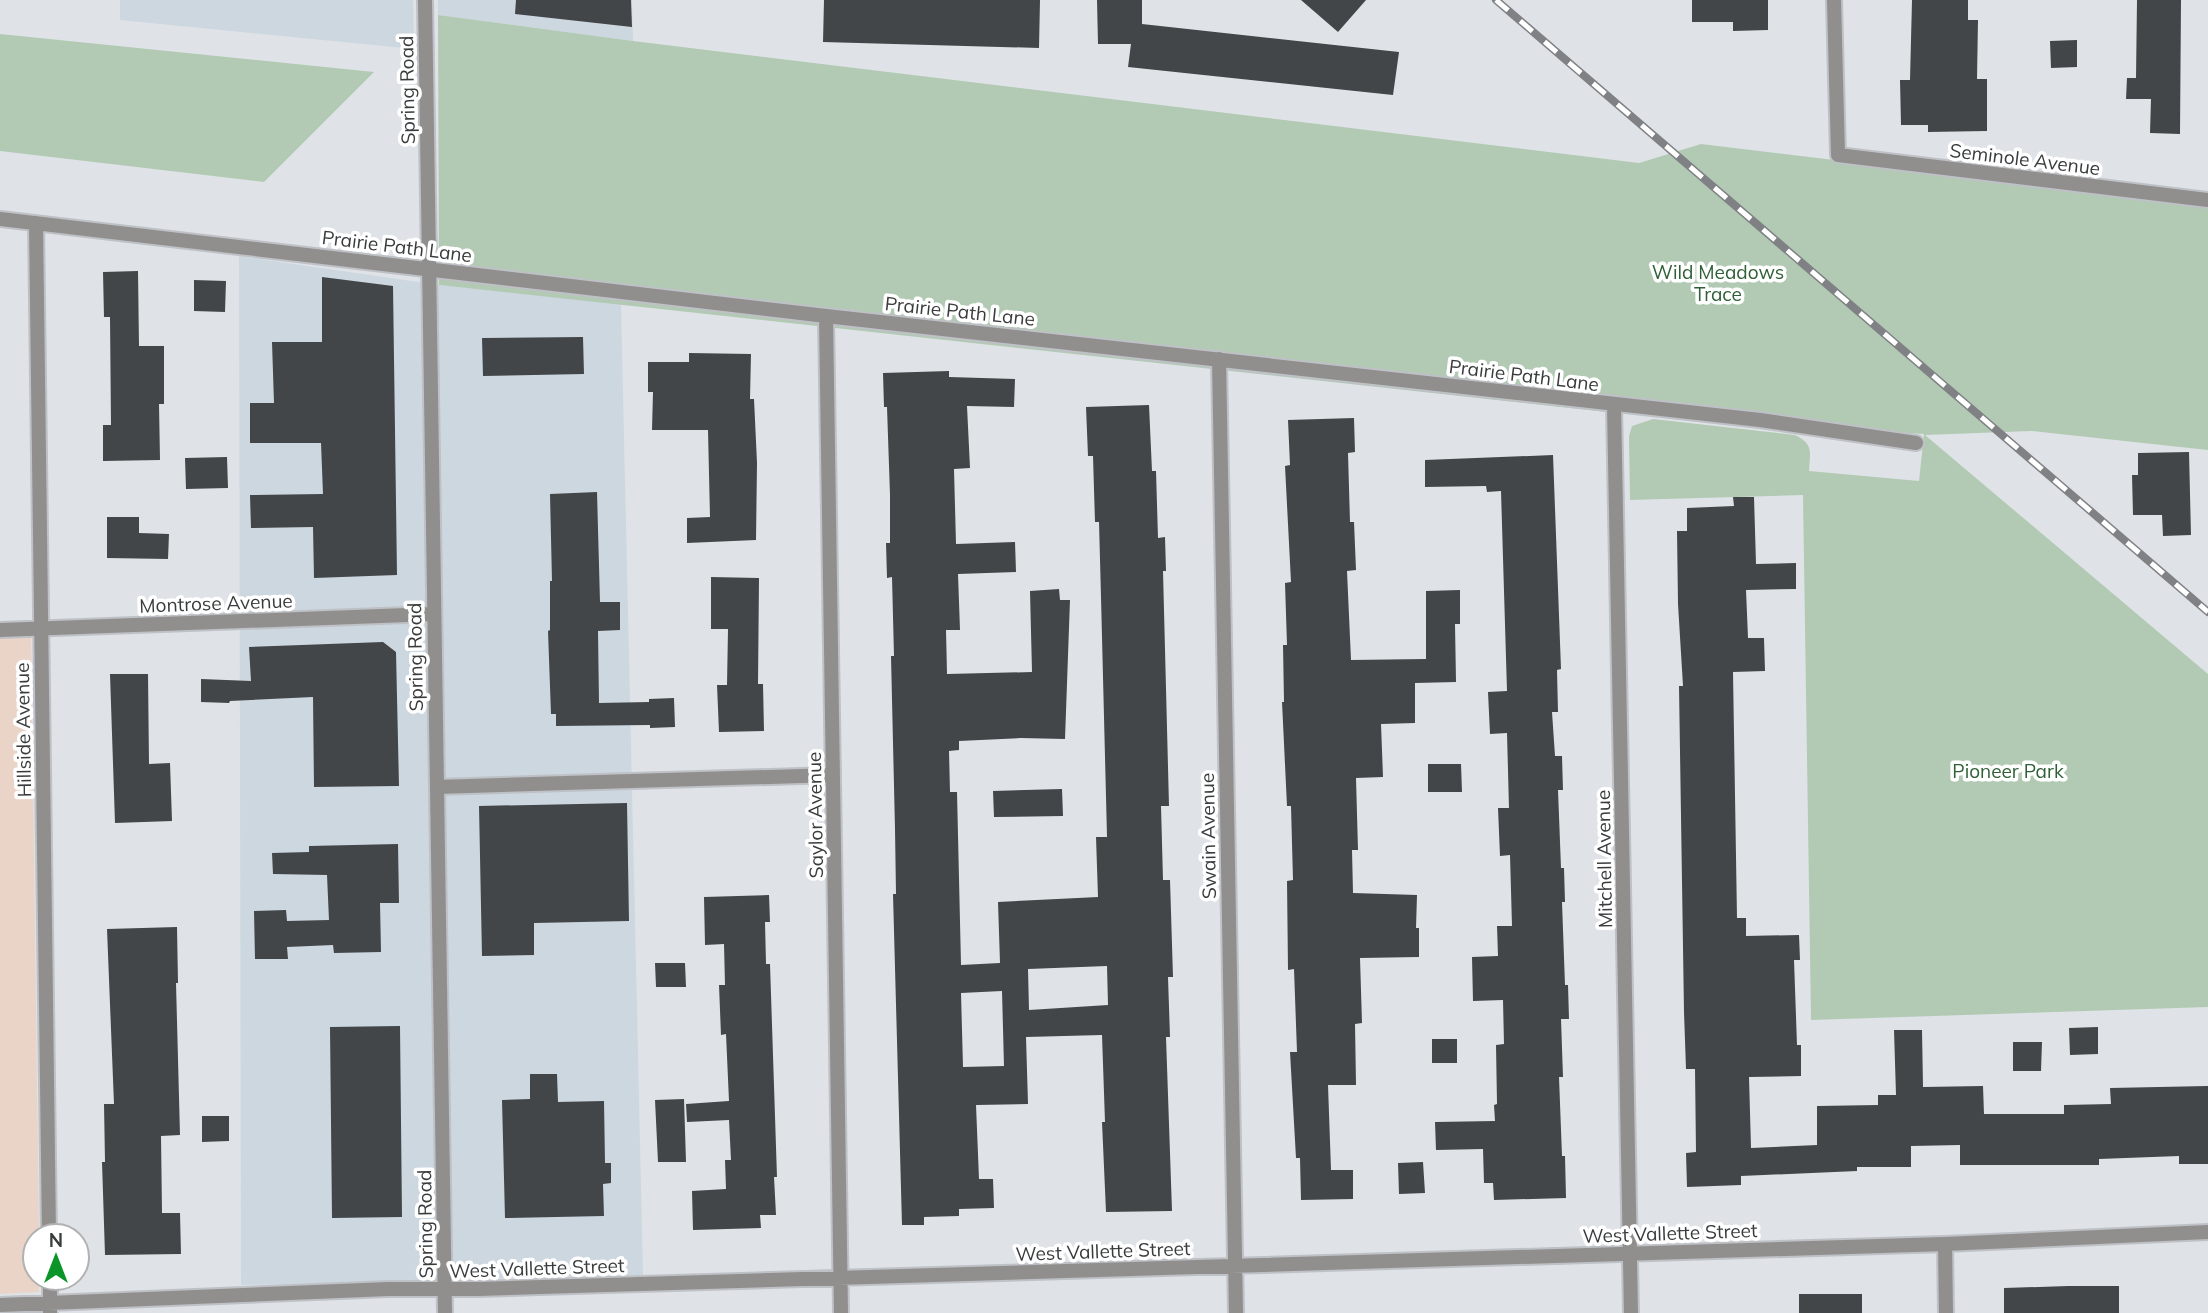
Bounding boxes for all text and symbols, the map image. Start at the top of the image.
street label: Spring Road [394,35,420,145]
street label: Seminole Avenue [1948,138,2102,180]
street label: Prairie Path Lane [321,225,473,267]
park label: Wild Meadows Trace [1652,260,1784,306]
street label: Prairie Path Lane [884,291,1036,331]
street label: Prairie Path Lane [1448,354,1600,396]
street label: Montrose Avenue [139,588,293,618]
street label: Spring Road [402,602,428,712]
street label: Hillside Avenue [10,662,36,798]
street label: Saylor Avenue [802,751,828,879]
park label: Pioneer Park [1952,759,2064,783]
street label: Swain Avenue [1195,773,1221,899]
street label: Mitchell Avenue [1591,790,1617,928]
street label: Spring Road [412,1169,438,1279]
street label: West Vallette Street [1582,1218,1758,1248]
north arrow [21,1222,91,1292]
text: N [49,1228,63,1252]
street label: West Vallette Street [1015,1236,1191,1266]
street label: West Vallette Street [449,1253,625,1283]

